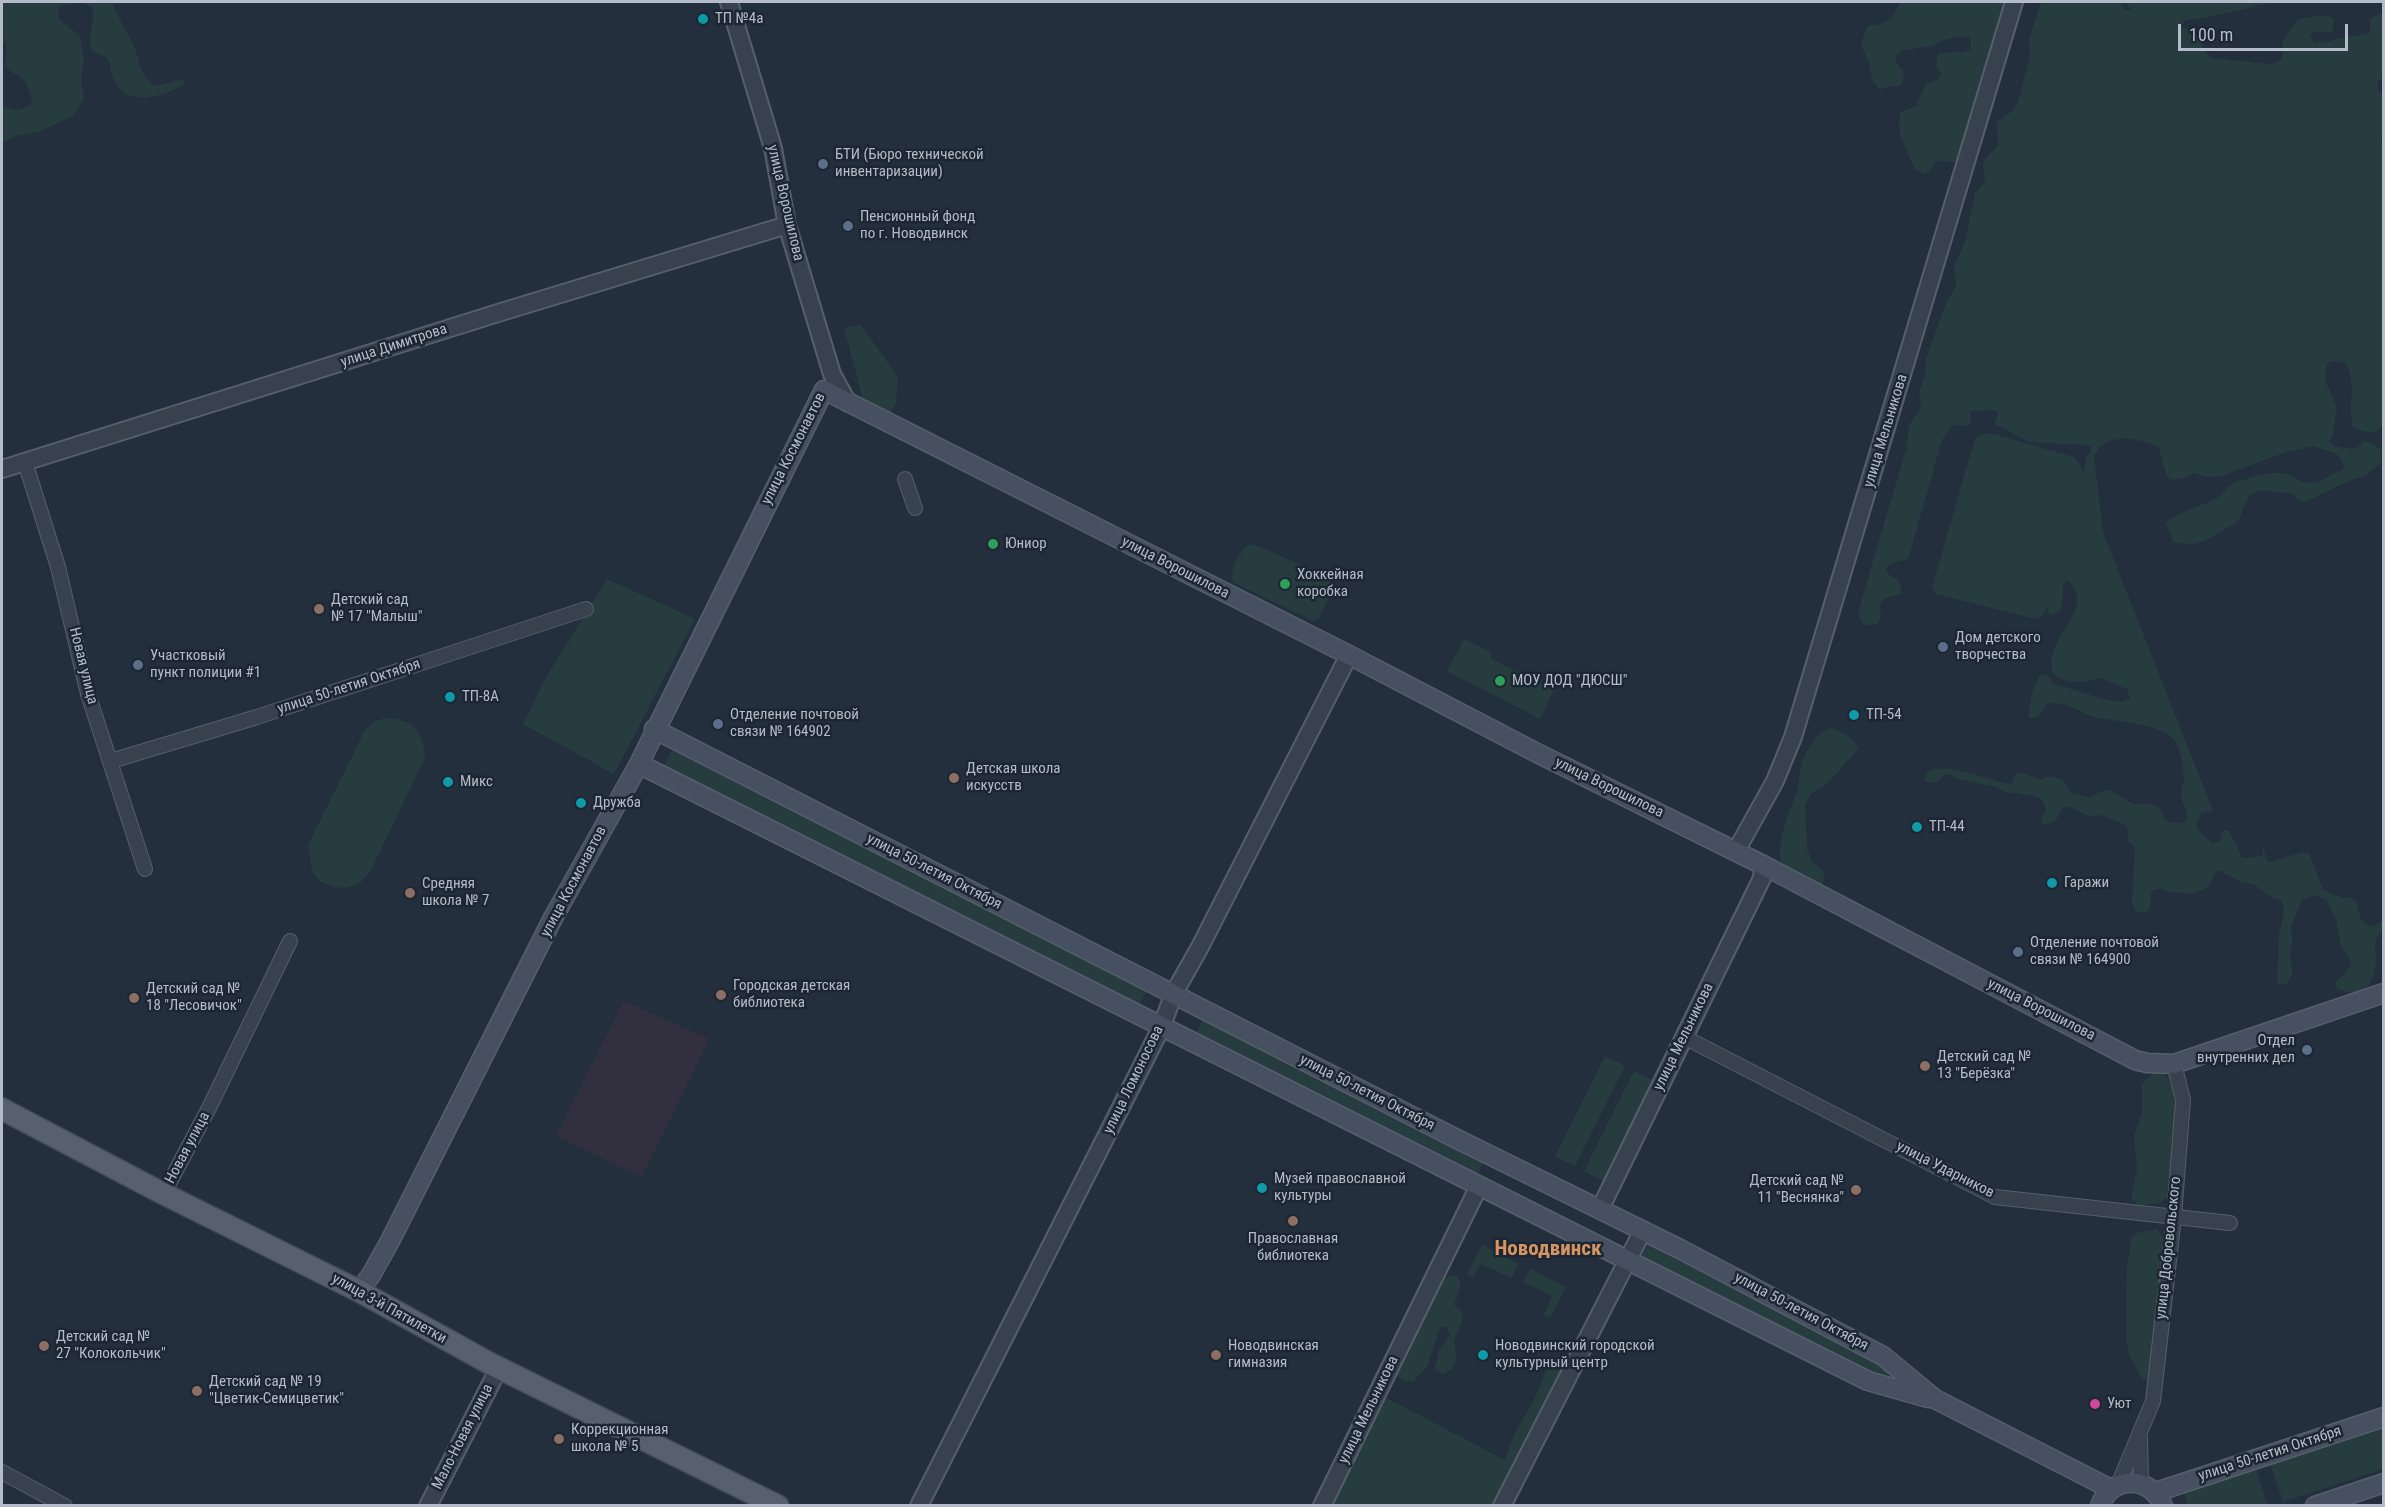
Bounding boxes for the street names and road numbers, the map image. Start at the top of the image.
street label: улица Ворошилова [763,143,807,263]
street label: улица Димитрова [339,320,449,372]
street label: улица Мельникова [1860,372,1912,490]
street label: улица Космонавтов [758,390,830,508]
street label: улица Ворошилова [1118,533,1232,603]
street label: Новая улица [65,626,101,706]
street label: улица 50-летия Октября [275,655,423,719]
street label: улица Ворошилова [1552,754,1666,822]
street label: улица Космонавтов [537,823,611,941]
street label: улица 50-летия Октября [863,830,1005,914]
street label: улица Ворошилова [1984,975,2098,1045]
street label: улица Мельникова [1650,980,1718,1094]
street label: улица Ломоносова [1100,1023,1168,1137]
street label: улица 50-летия Октября [1296,1051,1438,1135]
street label: Новая улица [162,1109,214,1187]
street label: улица Ударников [1893,1138,1997,1202]
street label: улица Добровольского [2153,1176,2185,1320]
street label: улица 50-летия Октября [1731,1269,1871,1355]
street label: улица 3-й Пятилетки [329,1270,449,1348]
street label: улица Мельникова [1335,1353,1403,1467]
street label: Мало-Новая улица [429,1381,497,1493]
street label: улица 50-летия Октября [2196,1422,2344,1486]

